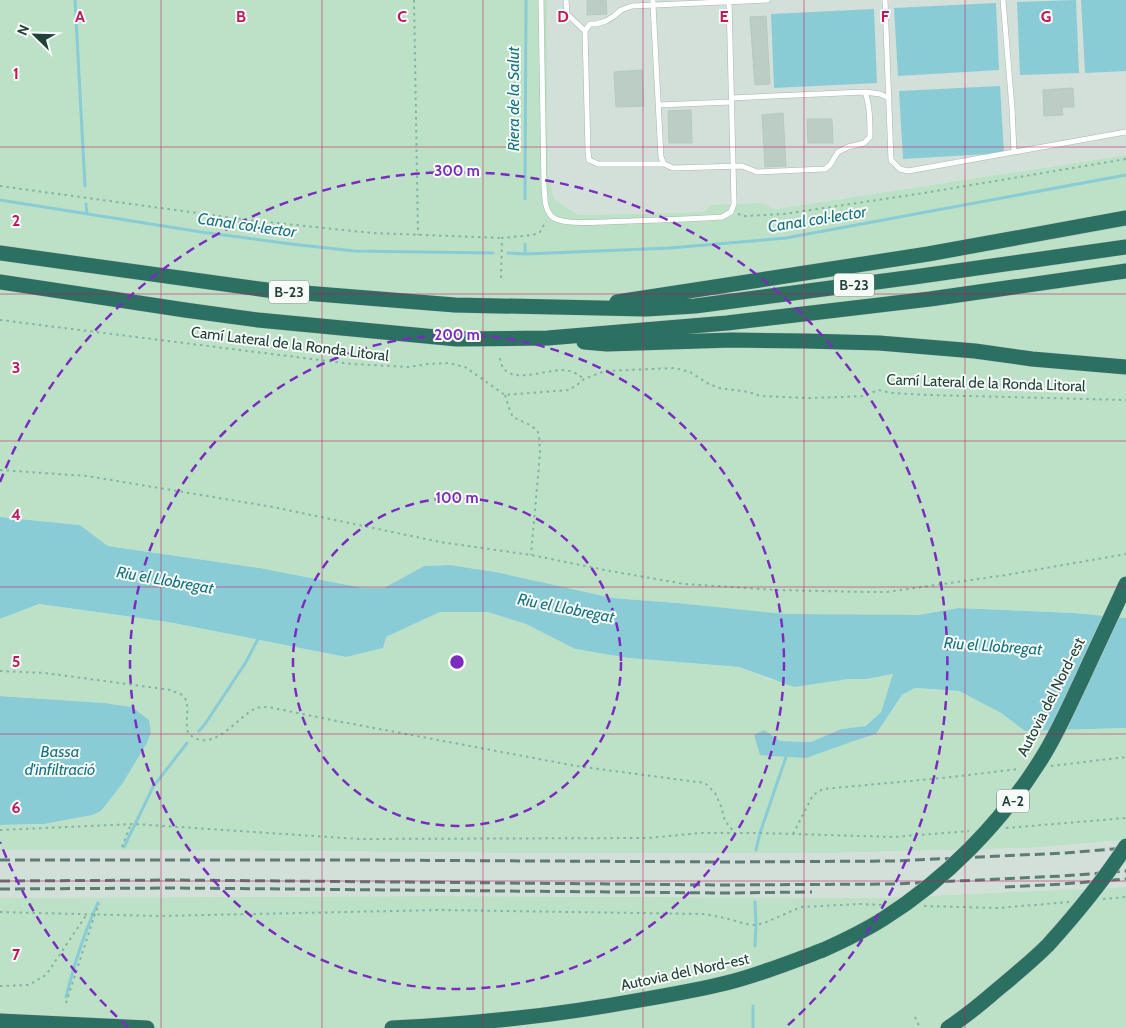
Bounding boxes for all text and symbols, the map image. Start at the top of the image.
text: A [75,7,85,26]
text: B [236,7,246,26]
text: C [397,7,407,26]
text: D [557,7,569,26]
text: E [719,7,729,26]
text: F [881,7,890,26]
text: G [1041,7,1051,26]
north arrow [10,10,60,60]
text: N [13,22,33,38]
water label: Riera de la Salut [504,46,523,151]
text: 1 [13,64,19,83]
text: 300 m [434,162,480,180]
water label: Canal col·lector [767,202,869,236]
water label: Canal col·lector [197,209,299,241]
text: 2 [12,211,20,230]
road number: B-23 [834,274,874,296]
road number: B-23 [269,280,309,304]
street label: Camí Lateral de la Ronda Litoral [190,323,390,365]
text: 200 m [434,326,480,344]
text: 3 [12,358,20,377]
street label: Camí Lateral de la Ronda Litoral [886,371,1086,395]
text: 100 m [435,489,479,507]
text: 4 [11,505,21,524]
water label: Riu el Llobregat [115,562,216,598]
water label: Riu el Llobregat [516,589,617,627]
water label: Riu el Llobregat [943,633,1044,659]
street label: Autovia del Nord-est [1013,635,1089,759]
text: 5 [12,652,20,671]
centre of rings [448,653,466,671]
water label: Bassa d'infiltració [25,742,95,779]
road number: A-2 [997,789,1029,812]
text: 6 [12,798,21,817]
text: 7 [12,945,21,964]
street label: Autovia del Nord-est [619,950,751,994]

